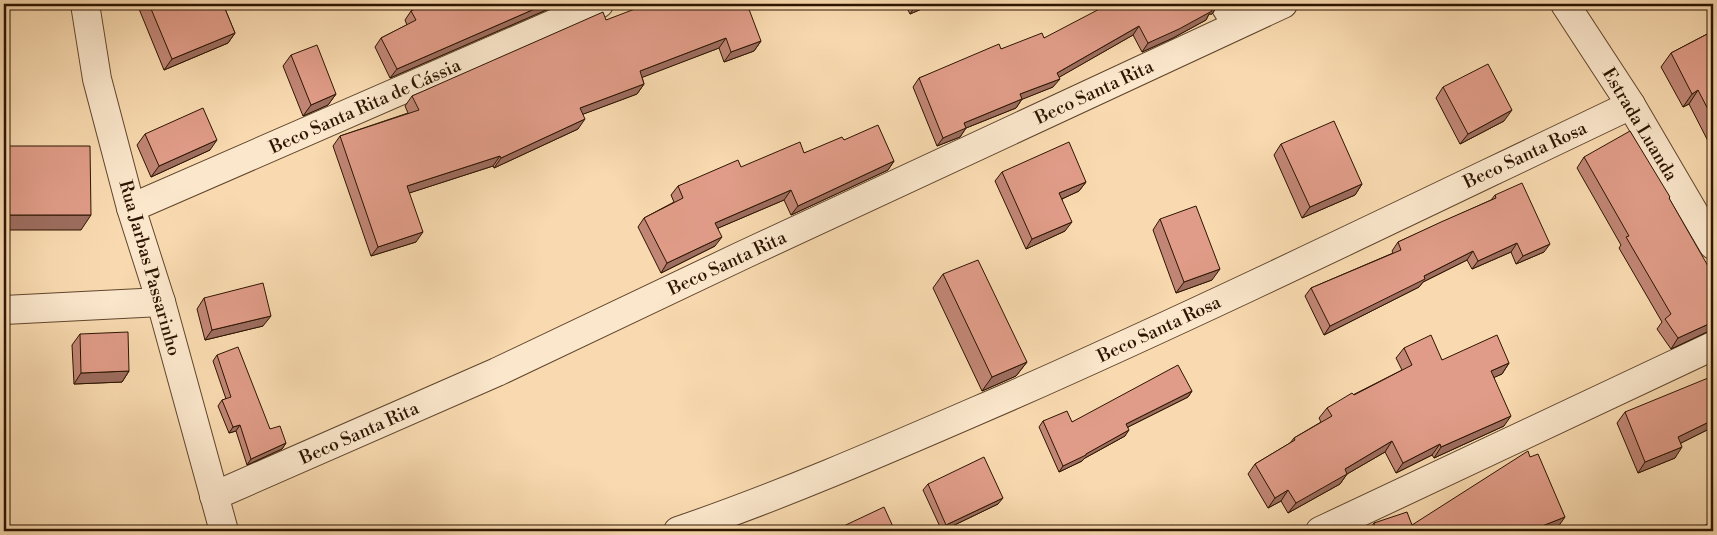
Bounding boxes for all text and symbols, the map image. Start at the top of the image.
street label: Beco Santa Rita de Cássia [265,53,465,160]
street label: Beco Santa Rita [1030,55,1158,130]
street label: Estrada Luanda [1597,63,1683,186]
street label: Beco Santa Rosa [1459,116,1591,195]
street label: Rua Jarbas Passarinho [113,178,186,359]
street label: Beco Santa Rita [663,226,791,301]
street label: Beco Santa Rosa [1093,290,1225,369]
street label: Beco Santa Rita [295,397,423,470]

